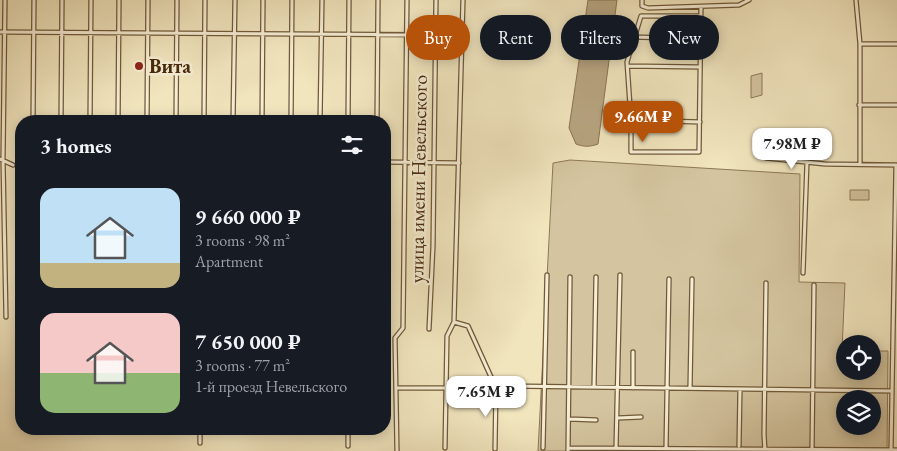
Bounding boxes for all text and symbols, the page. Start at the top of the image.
chip: Buy [406,15,470,60]
chip: Rent [480,15,551,60]
chip: Filters [561,15,639,60]
chip: New [649,15,719,60]
place label: Вита [149,53,191,79]
marker: Вита [133,60,145,72]
street label: улица имени Невельского [403,74,433,283]
pin: 9.66M ₽ [597,100,689,143]
text: 9.66M ₽ [614,106,672,127]
pin: 7.98M ₽ [746,128,838,170]
icon: filters [338,131,366,159]
text: 3 homes [40,132,112,159]
text: 7.98M ₽ [763,133,821,154]
text: 9 660 000 ₽ [195,203,301,230]
icon: home [80,208,140,268]
text: 3 rooms · 98 m² [195,230,290,251]
text: Apartment [195,251,263,272]
text: 7 650 000 ₽ [195,328,301,355]
icon: home [80,333,140,393]
map controls [836,335,881,435]
button: locate [836,335,881,380]
text: 3 rooms · 77 m² [195,355,290,376]
text: 1-й проезд Невельского [195,376,347,397]
pin: 7.65M ₽ [440,376,532,418]
text: 7.65M ₽ [457,381,515,402]
button: layers [836,390,881,435]

